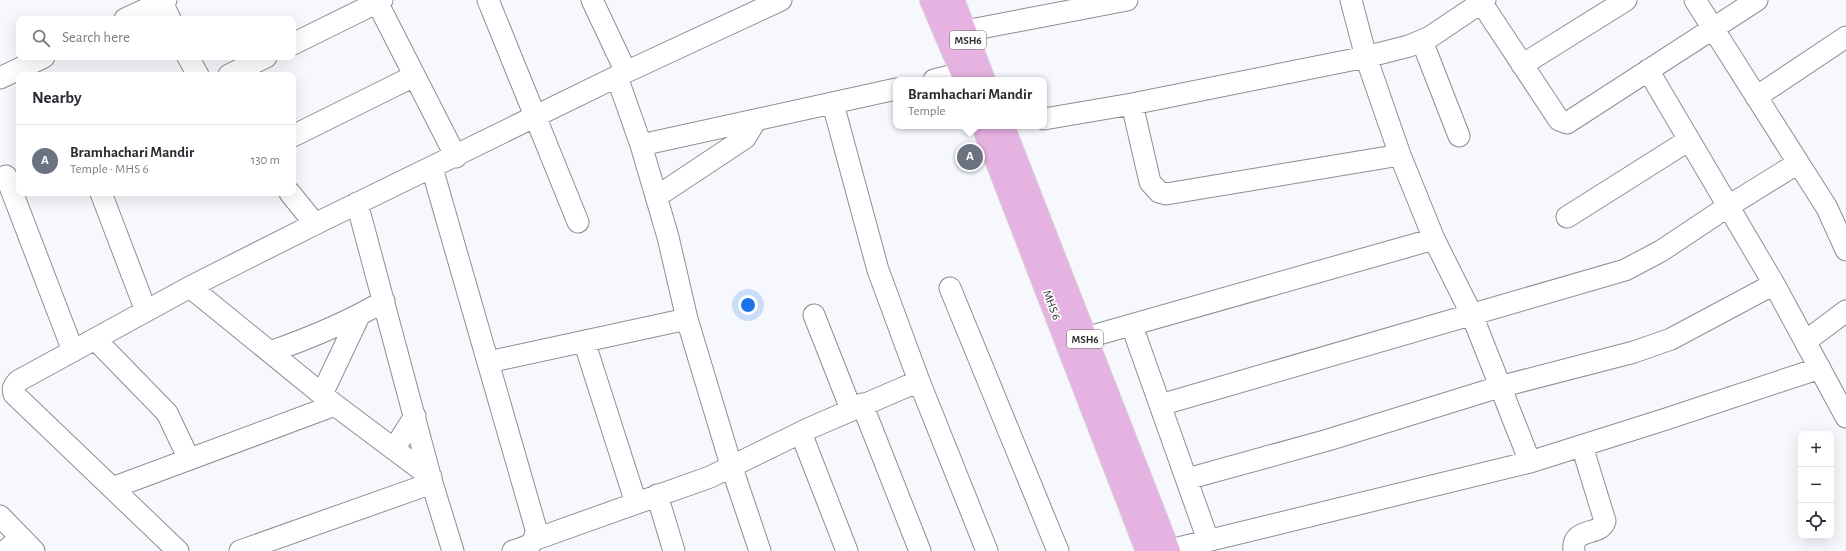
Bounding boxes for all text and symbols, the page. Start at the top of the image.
search box [16,16,296,60]
icon: search [30,27,52,49]
text: Search here [62,30,130,45]
road number: MSH6 [950,31,986,49]
popup [893,77,1047,129]
text: Bramhachari Mandir [908,87,1032,102]
text: Nearby [32,89,82,106]
text: Temple [908,105,946,118]
pin: A [957,142,983,172]
text: Bramhachari Mandir [70,145,194,160]
text: A [41,154,49,167]
text: 130 m [251,154,280,167]
text: Temple · MHS 6 [70,163,149,176]
street label: MHS 6 [1041,288,1063,322]
your location [738,295,758,315]
road number: MSH6 [1067,330,1103,348]
map controls [1798,431,1834,539]
button: + [1798,431,1834,467]
button: − [1798,467,1834,503]
button: locate [1798,503,1834,539]

